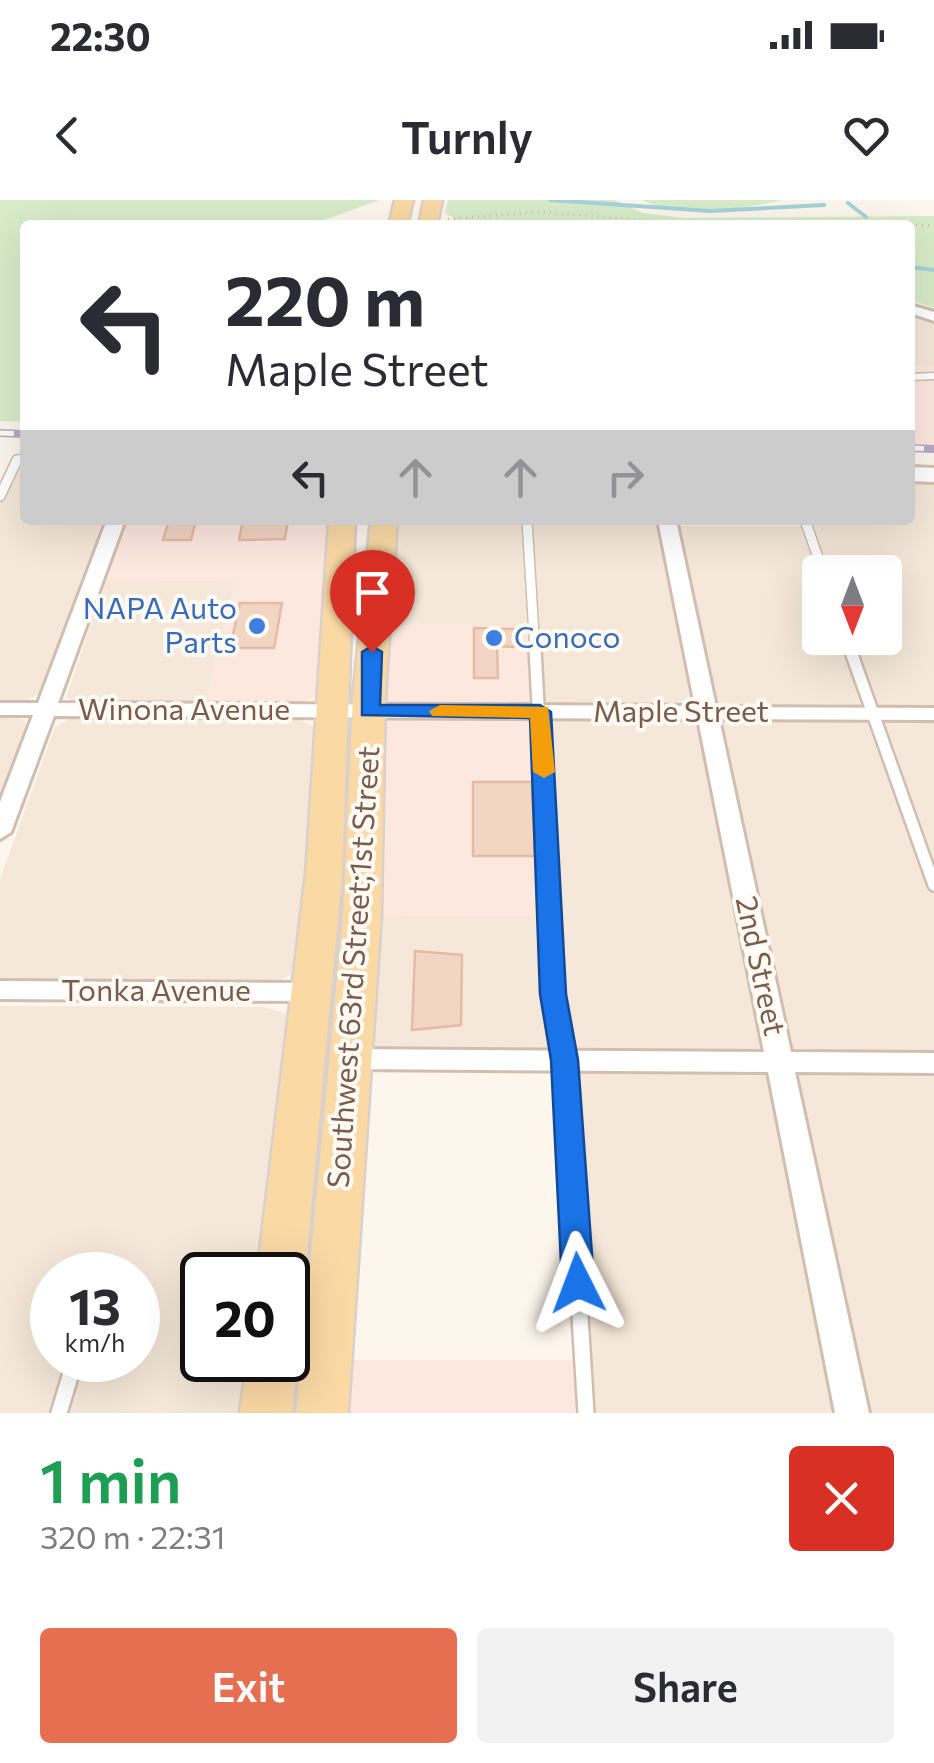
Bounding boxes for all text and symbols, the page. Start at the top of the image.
text: 22:30 [50,12,151,59]
icon: back [40,108,95,163]
text: Turnly [401,108,533,163]
icon: heart [839,108,894,163]
text: 220 m [225,255,425,340]
icon: left [60,260,190,390]
text: Maple Street [225,340,489,395]
icon: left [283,450,338,505]
icon: ahead [388,450,443,505]
icon: ahead [493,450,548,505]
icon: right [598,450,653,505]
pin [330,550,415,653]
north arrow [802,555,902,655]
map controls [802,555,902,655]
icon: arrive [345,565,400,620]
place label: NAPA Auto Parts [83,588,237,659]
marker: NAPA Auto Parts [246,615,268,637]
place label: Conoco [514,617,620,654]
marker: Conoco [483,627,505,649]
street label: Winona Avenue [78,689,290,726]
street label: Maple Street [593,691,769,728]
street label: Southwest 63rd Street;1st Street [318,744,385,1189]
street label: 2nd Street [730,892,795,1039]
street label: Tonka Avenue [61,970,251,1007]
position arrow [526,1231,630,1335]
speed limit sign: 20 [180,1252,310,1382]
text: 13 [69,1274,121,1335]
text: km/h [65,1327,125,1357]
text: 1 min [40,1442,181,1515]
button: close [789,1446,894,1551]
text: 320 m · 22:31 [40,1516,226,1556]
button: Exit [40,1628,457,1743]
button: Share [477,1628,894,1743]

